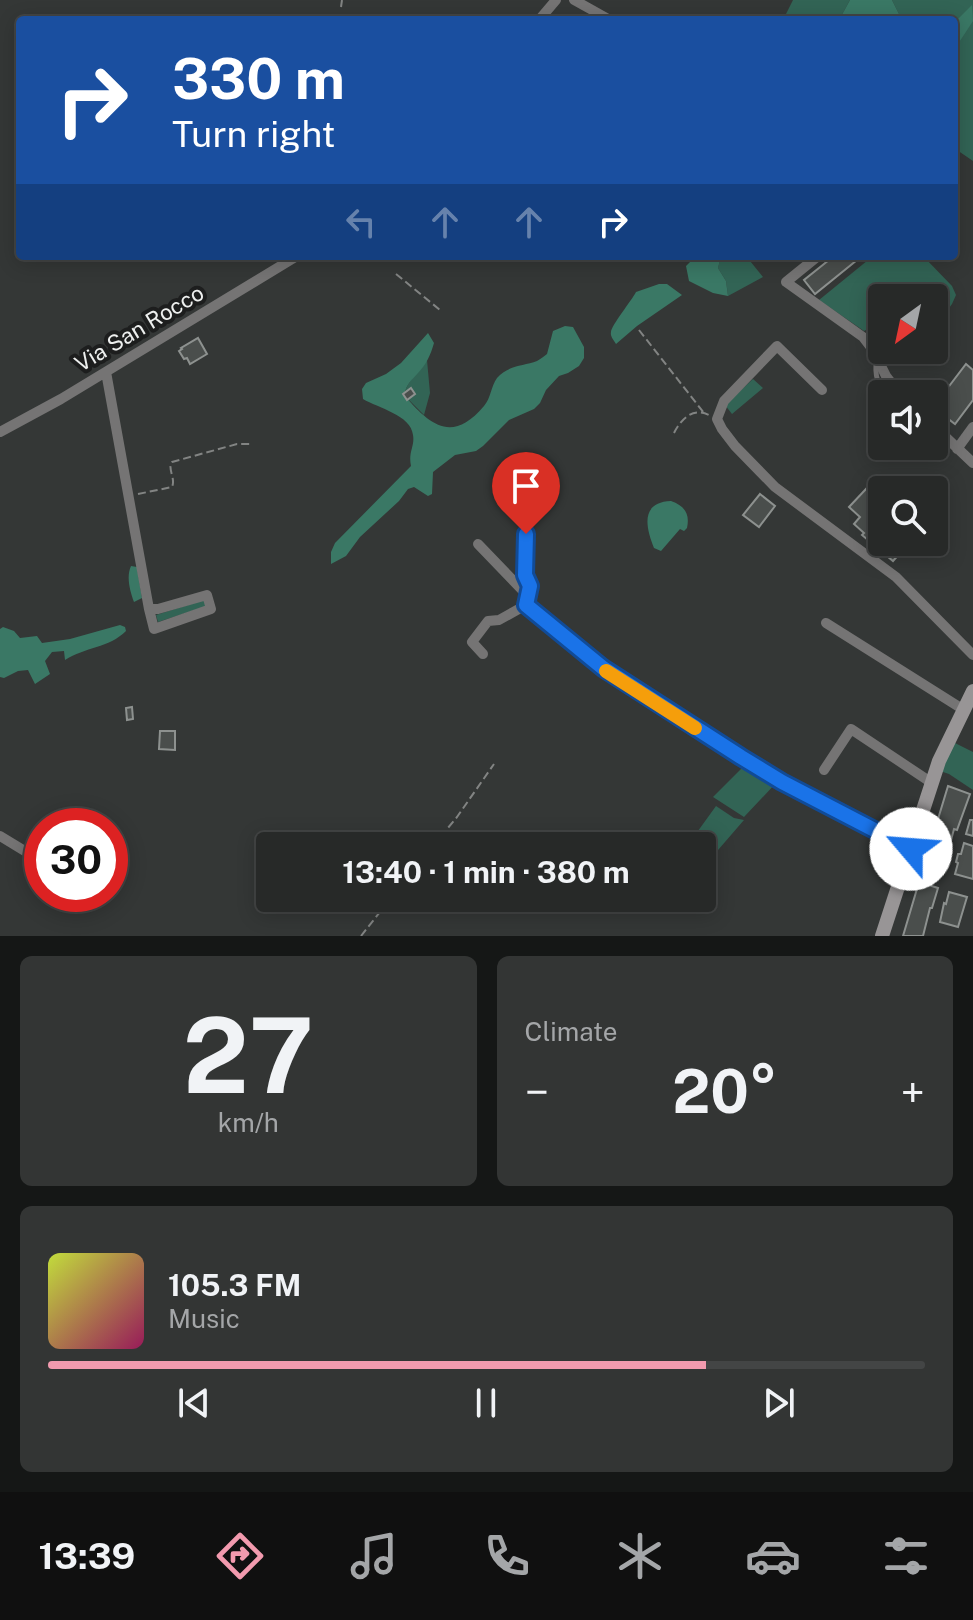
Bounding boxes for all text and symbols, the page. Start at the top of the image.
text: 330 m [172,46,345,112]
icon: right [40,48,144,152]
text: Turn right [172,113,335,155]
icon: left [339,200,383,244]
icon: ahead [423,200,467,244]
icon: ahead [507,200,551,244]
icon: right [591,200,635,244]
street label: Via San Rocco [70,279,208,377]
north arrow [868,284,948,364]
map controls [868,284,948,556]
button: sound [868,380,948,460]
pin [492,452,560,534]
icon: arrive [504,464,548,508]
button: search [868,476,948,556]
position arrow [869,807,953,891]
speed limit sign: 30 [24,808,128,912]
text: 13:40 · 1 min · 380 m [342,854,630,890]
text: 27 [183,994,314,1116]
text: Climate [525,1016,618,1047]
text: 20° [672,1056,777,1127]
text: − [525,1066,549,1118]
text: + [901,1066,925,1118]
text: km/h [218,1107,279,1138]
text: 105.3 FM [168,1267,301,1303]
text: Music [168,1303,240,1334]
icon: previous [172,1381,216,1425]
icon: pause [464,1381,508,1425]
icon: next [757,1381,801,1425]
icon: directions [212,1528,268,1584]
icon: music [346,1528,402,1584]
icon: phone [479,1528,535,1584]
icon: climate [612,1528,668,1584]
icon: car [745,1528,801,1584]
icon: filters [878,1528,934,1584]
text: 13:39 [39,1535,135,1577]

